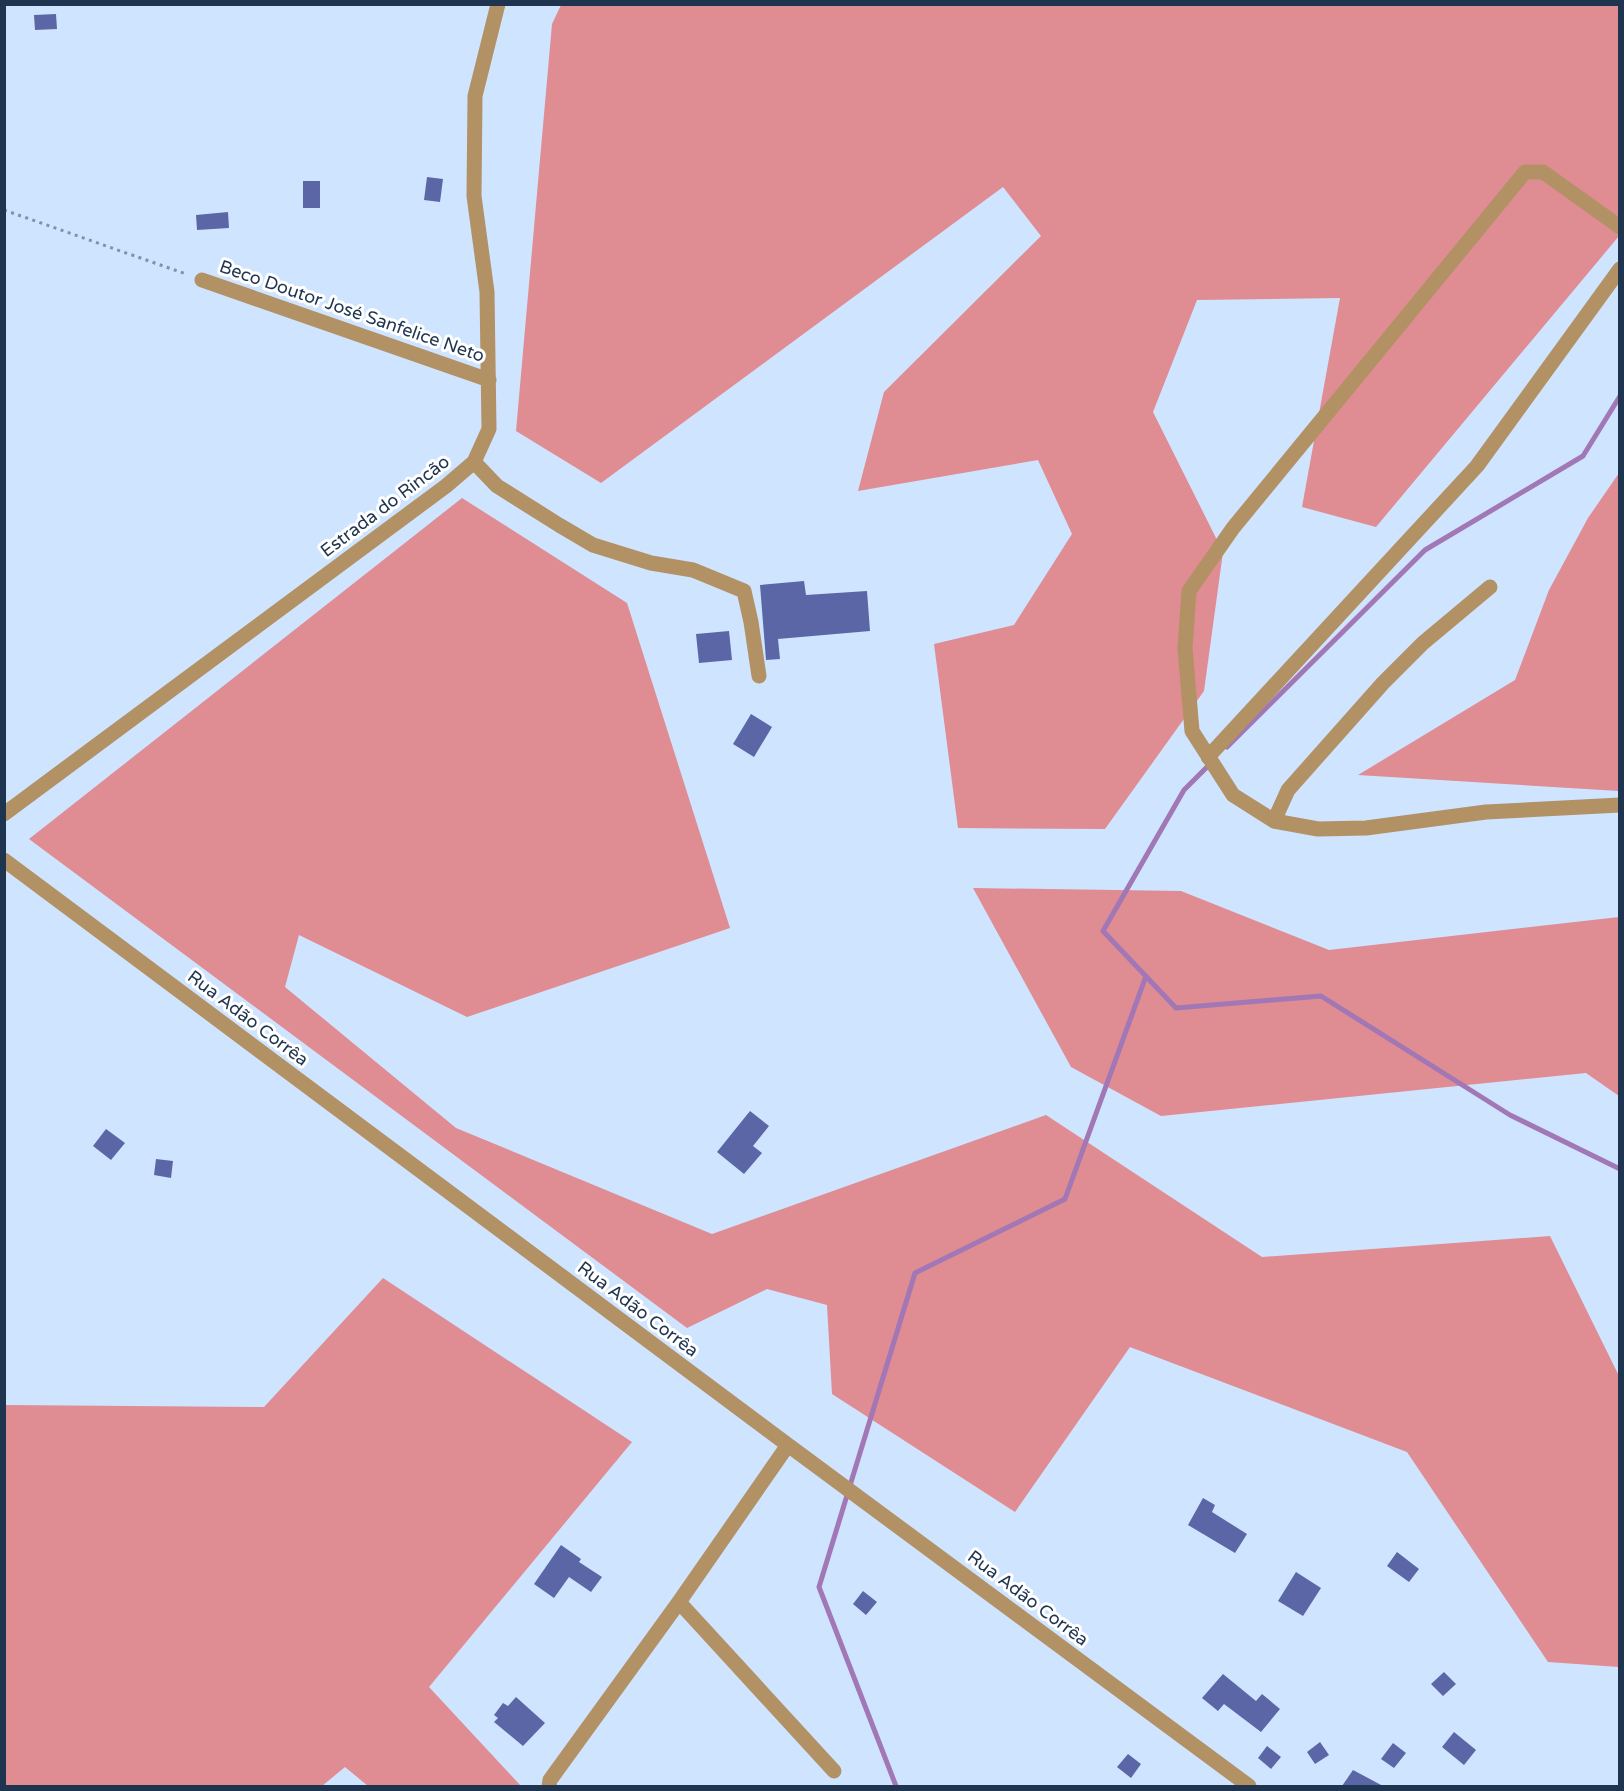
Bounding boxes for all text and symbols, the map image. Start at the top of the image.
street label: Beco Doutor José Sanfelice Neto [217,255,487,367]
street label: Estrada do Rincão [316,450,454,562]
street label: Rua Adão Corrêa [183,965,313,1071]
street label: Rua Adão Corrêa [573,1256,703,1362]
street label: Rua Adão Corrêa [963,1545,1093,1651]

